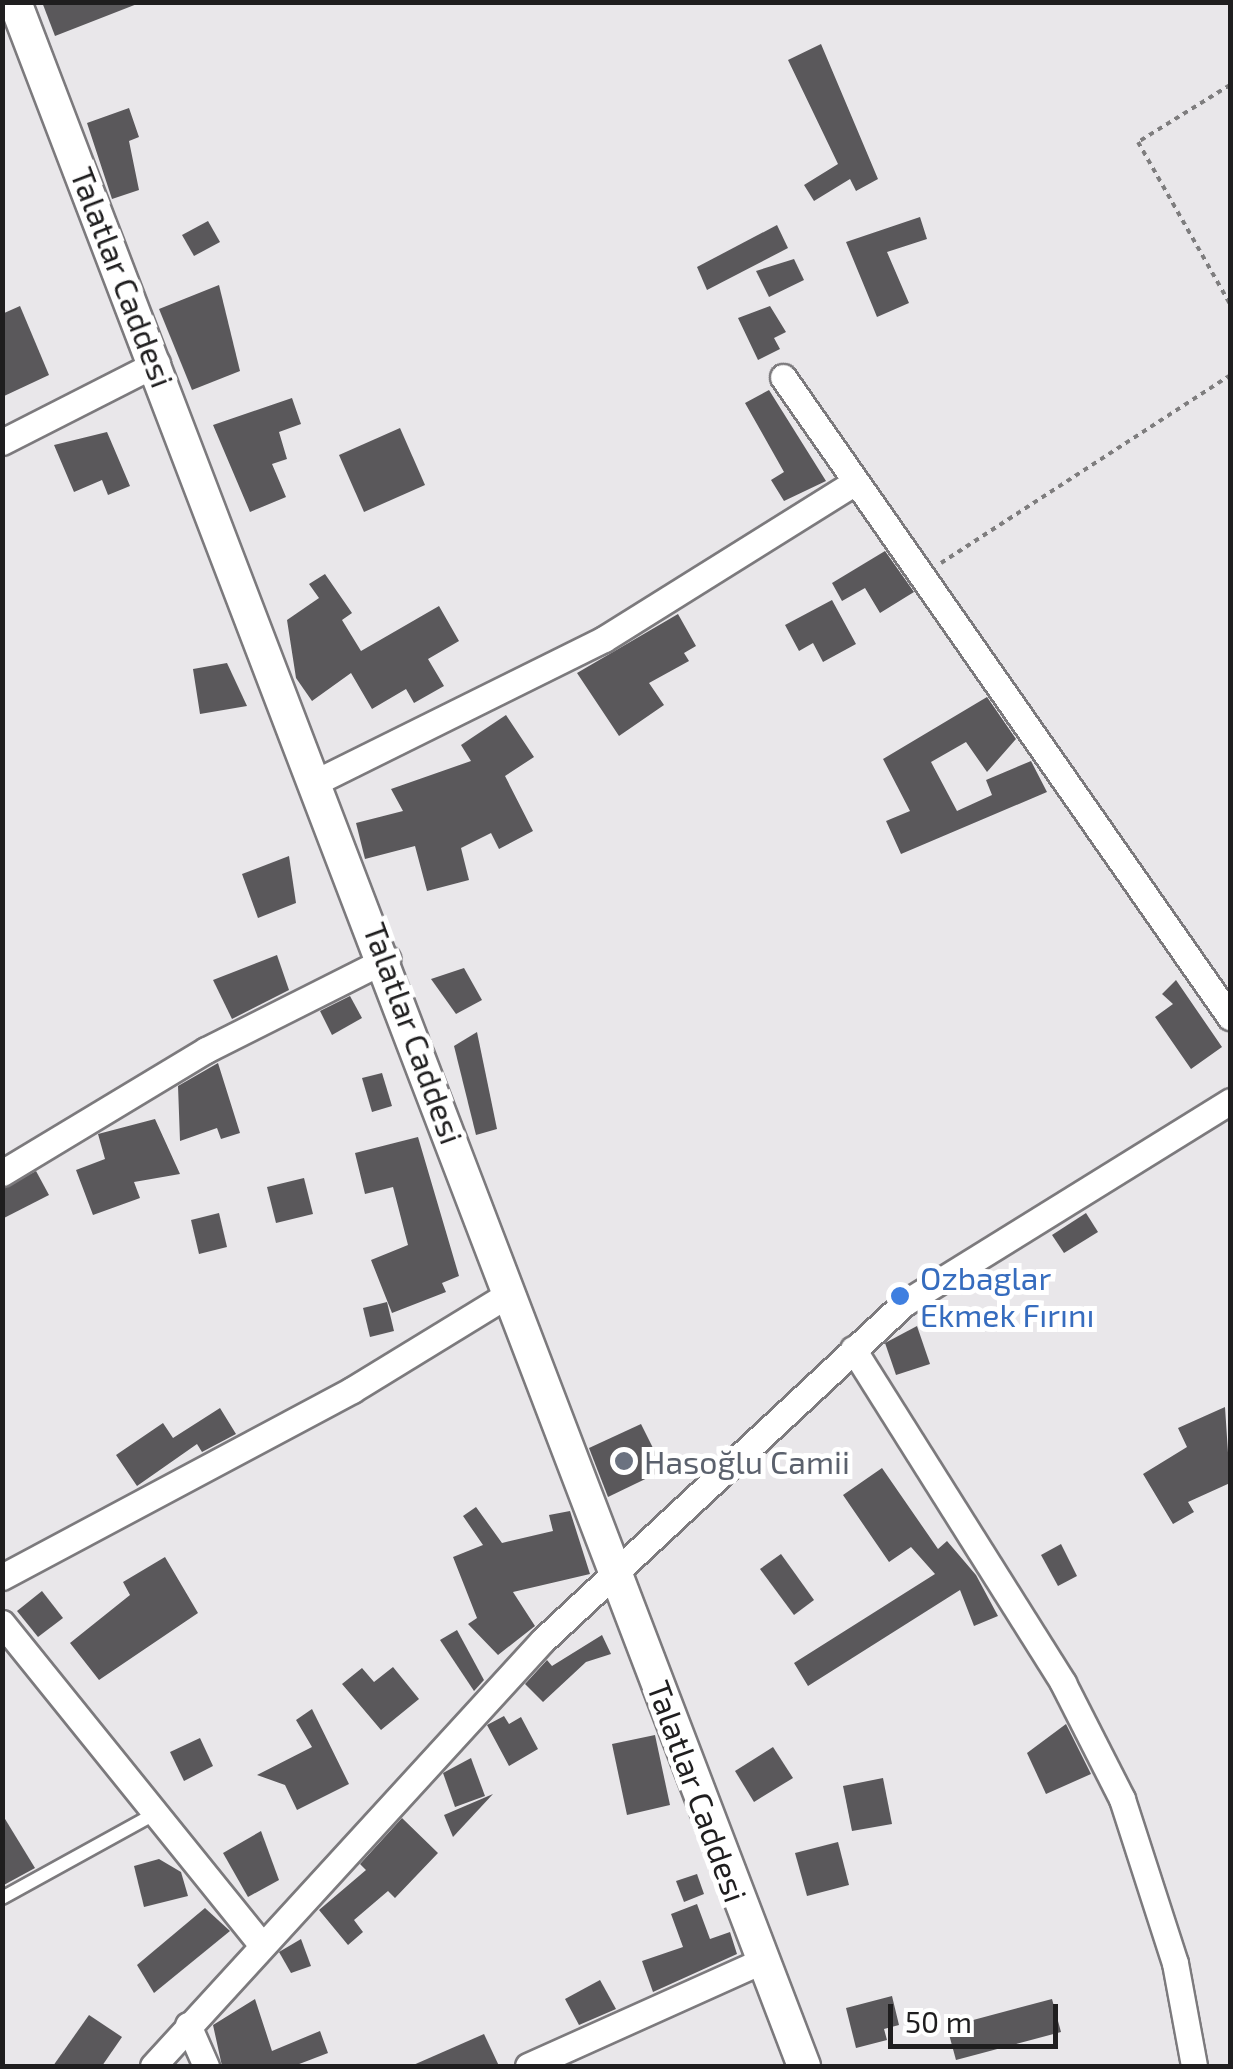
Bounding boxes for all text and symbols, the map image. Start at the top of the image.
street label: Talatlar Caddesi [63,161,183,393]
street label: Talatlar Caddesi [356,917,472,1149]
place label: Ozbaglar Ekmek Fırını [920,1259,1095,1334]
marker: Ozbaglar Ekmek Fırını [889,1285,911,1307]
place label: Hasoğlu Camii [644,1442,850,1480]
marker: Hasoğlu Camii [613,1450,635,1472]
street label: Talatlar Caddesi [640,1675,756,1907]
scale bar [893,1984,1063,2046]
text: 50 m [905,2003,972,2039]

